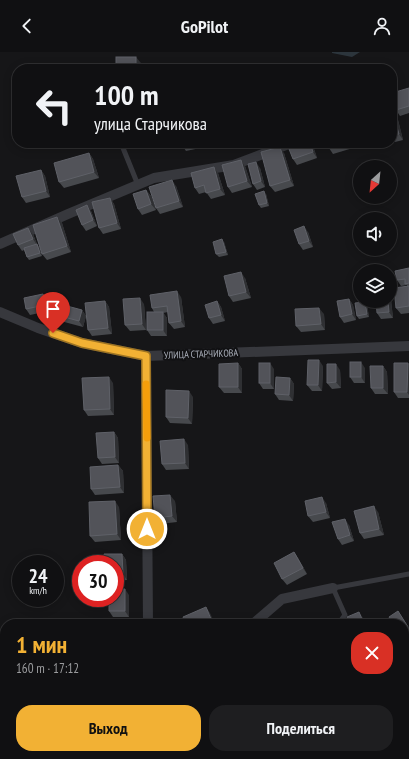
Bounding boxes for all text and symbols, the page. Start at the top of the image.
icon: back [16,15,38,37]
text: GoPilot [181,15,228,38]
icon: person [371,15,393,37]
text: 100 m [94,76,158,113]
icon: left [28,80,80,132]
text: улица Старчикова [94,112,207,135]
north arrow [353,160,397,204]
map controls [353,160,397,308]
button: sound [353,212,397,256]
button: layers [353,264,397,308]
pin [36,292,70,333]
icon: arrive [42,298,64,320]
street label: УЛИЦА СТАРЧИКОВА [164,346,239,362]
position arrow [126,508,168,550]
speed limit sign: 30 [72,555,124,607]
text: 24 [28,563,48,589]
text: km/h [29,584,47,597]
text: 1 мин [16,629,67,660]
button: close [351,632,393,674]
text: 160 m · 17:12 [16,660,79,677]
button: Выход [16,705,201,751]
button: Поделиться [209,705,393,751]

